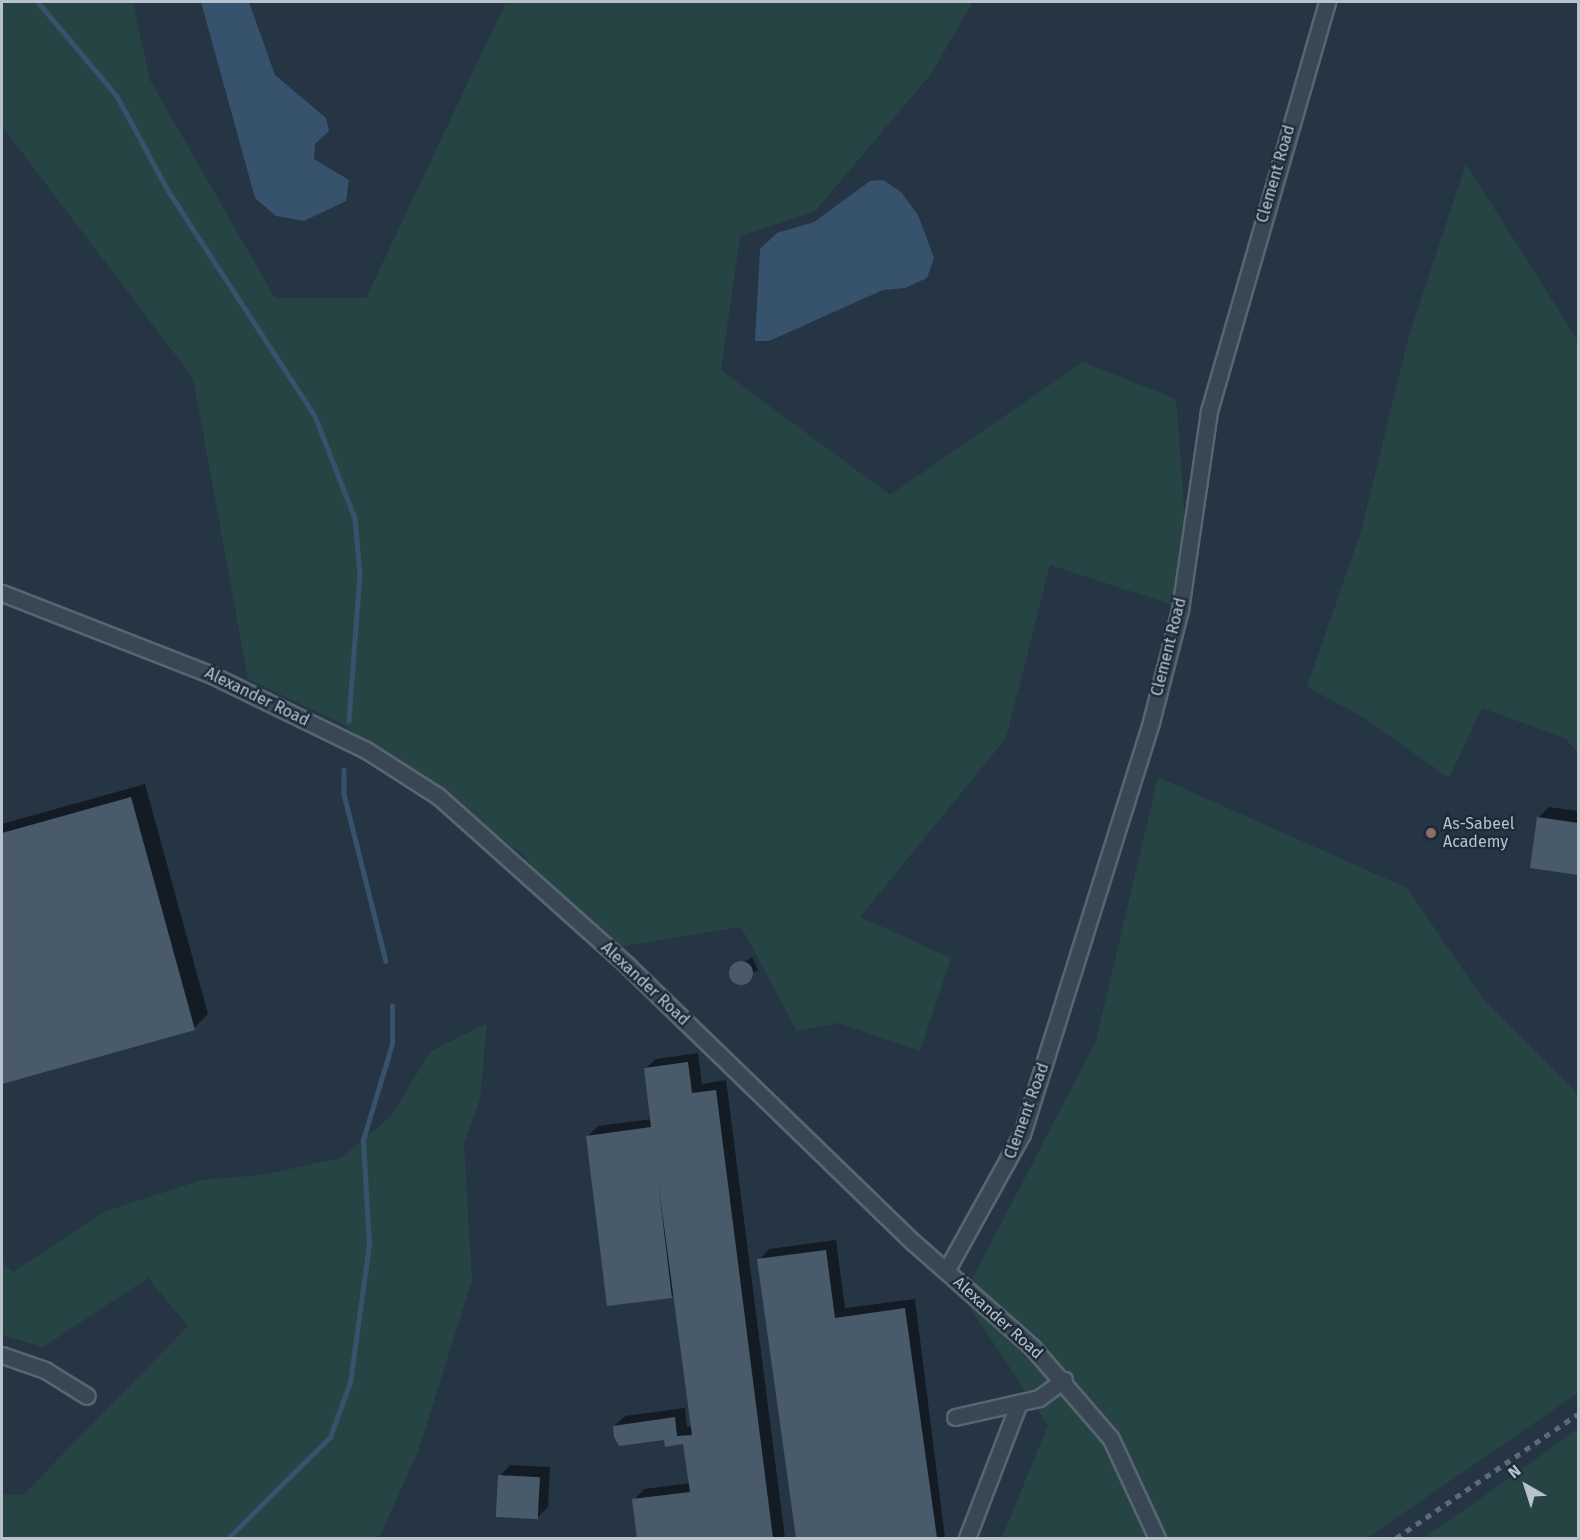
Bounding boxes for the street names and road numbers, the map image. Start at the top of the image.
street label: Clement Road [1253,123,1299,225]
street label: Clement Road [1147,596,1191,698]
street label: Alexander Road [202,663,312,731]
street label: Alexander Road [597,938,693,1030]
street label: Clement Road [1001,1060,1053,1162]
street label: Alexander Road [949,1273,1047,1363]

